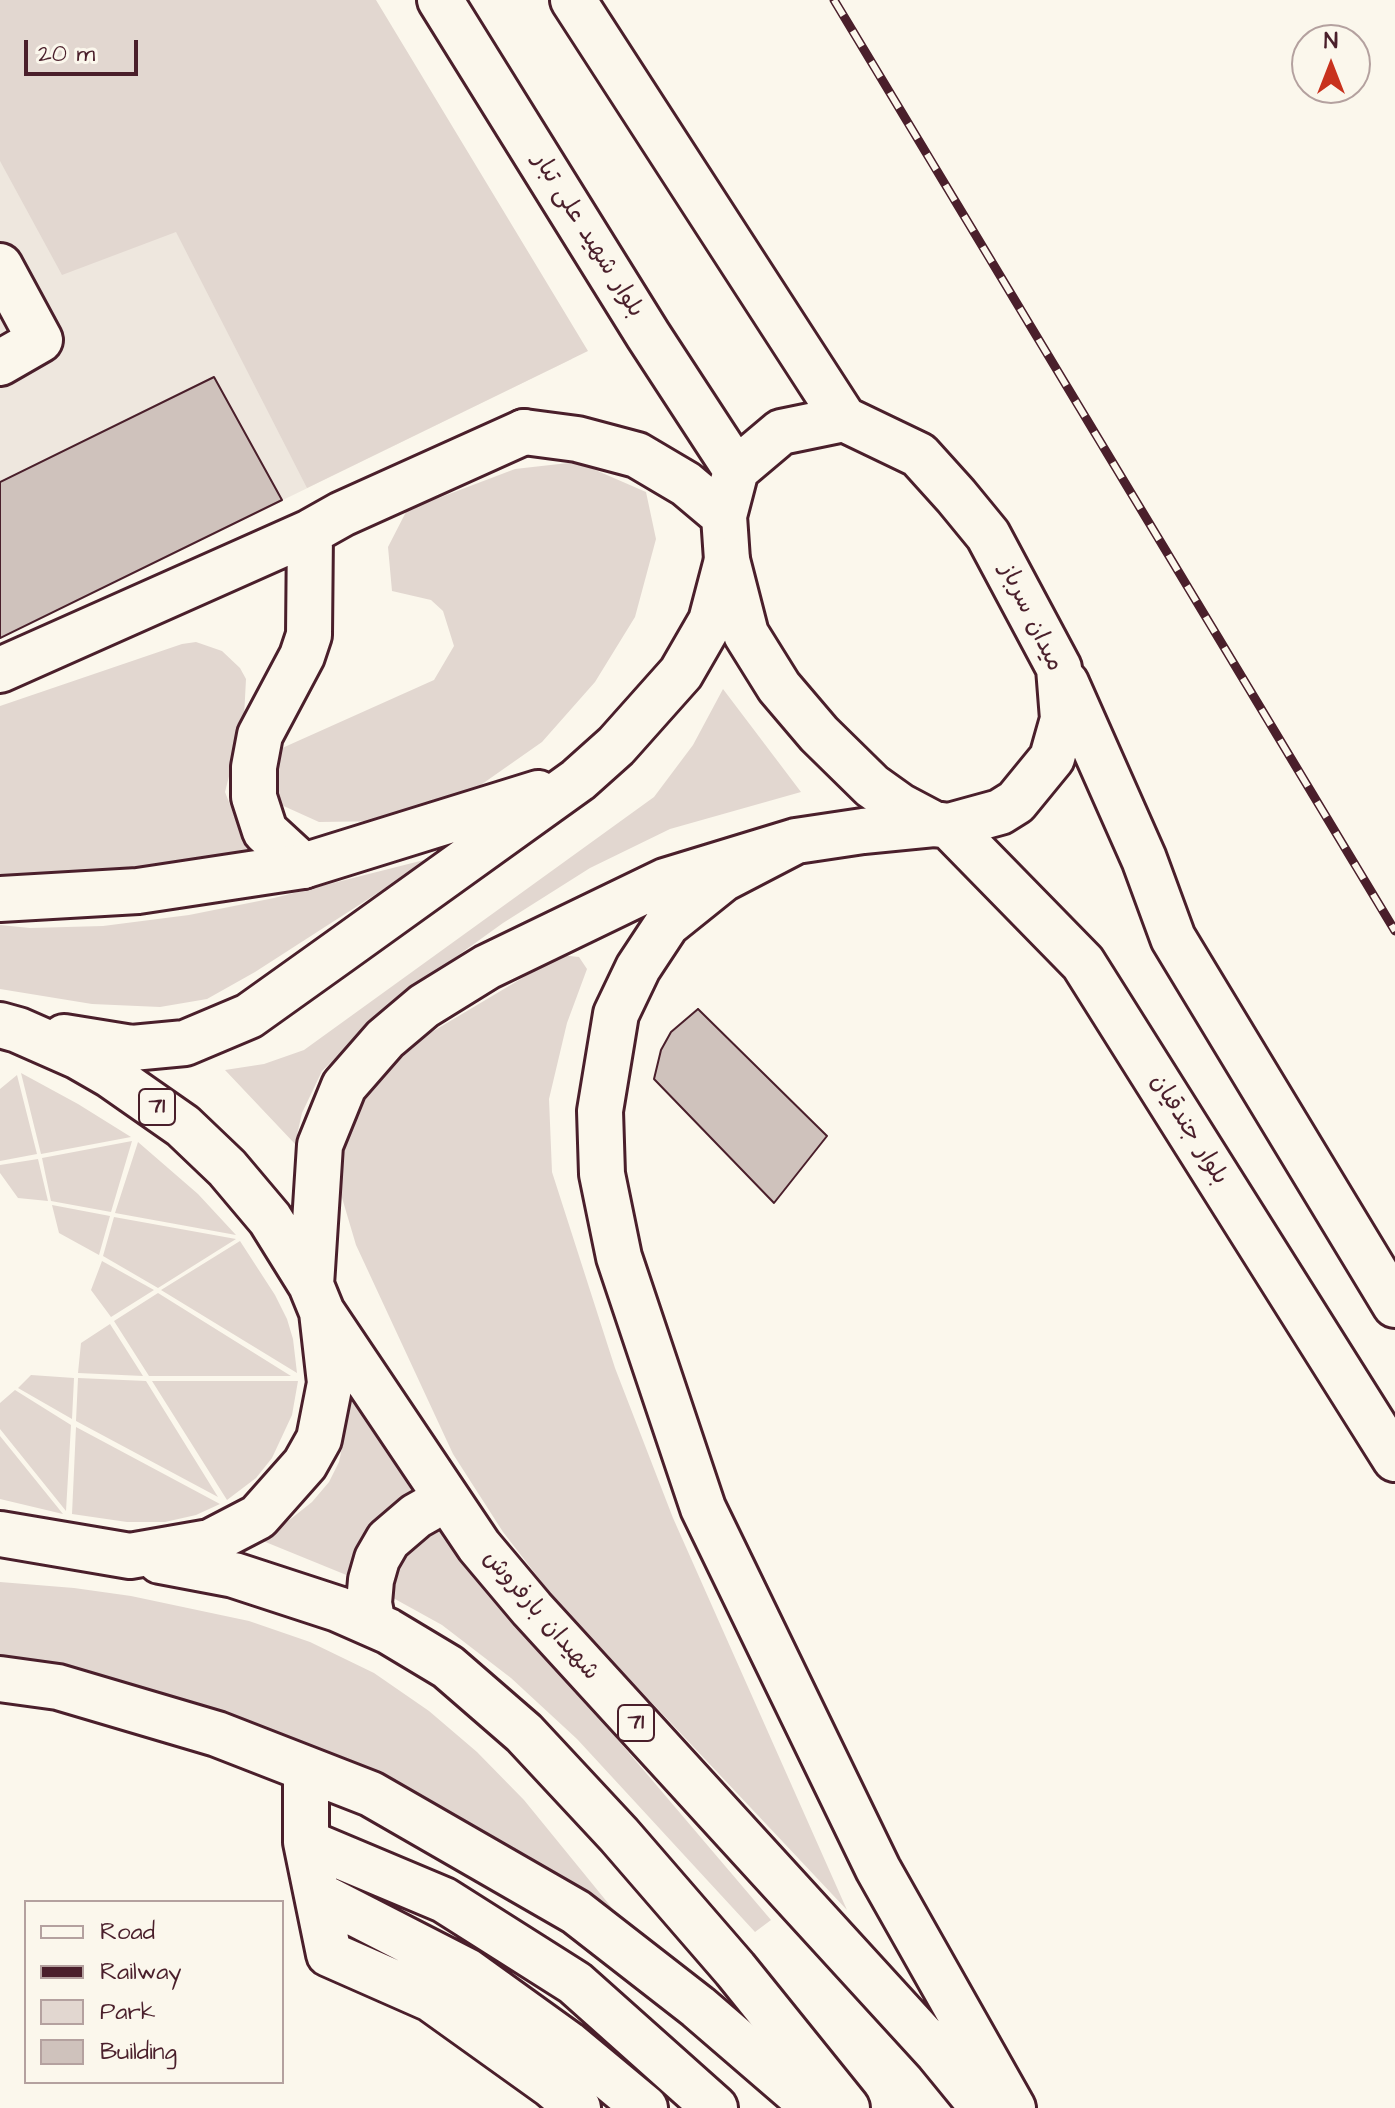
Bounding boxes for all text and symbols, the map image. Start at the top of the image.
scale bar [28,24,142,74]
north arrow [1291,24,1371,104]
text: N [1324,26,1338,57]
text: 20 m [38,37,95,71]
street label: بلوار شهید علی تبار [525,149,649,323]
street label: میدان سرباز [992,560,1068,676]
street label: بلوار جندقیان [1143,1069,1233,1191]
road number: 71 [139,1089,175,1125]
street label: شهیدان بارفروش [476,1545,604,1687]
road number: 71 [618,1705,654,1741]
legend [24,1900,284,2084]
text: Road [100,1915,155,1949]
text: Railway [100,1955,182,1989]
text: Park [100,1995,156,2029]
text: Building [100,2035,177,2069]

